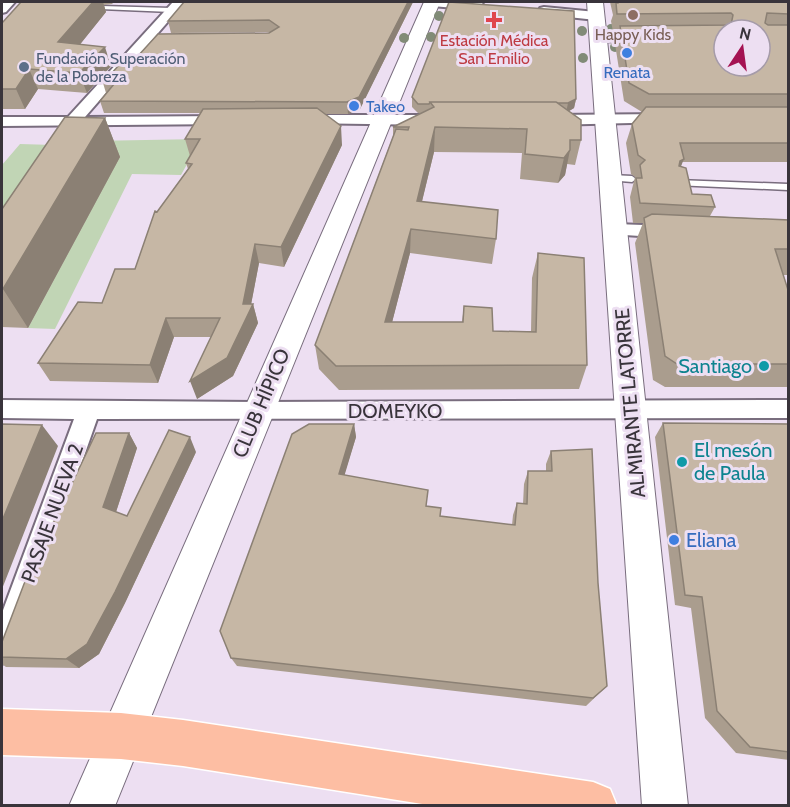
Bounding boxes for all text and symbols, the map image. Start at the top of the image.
marker: Happy Kids [626,8,640,22]
marker: Estación Médica San Emilio [485,11,503,29]
north arrow [712,18,772,78]
text: N [738,23,753,44]
place label: Happy Kids [595,25,672,44]
place label: Estación Médica San Emilio [440,31,549,68]
marker: Renata [620,46,634,60]
place label: Fundación Superación de la Pobreza [36,49,185,86]
marker: Fundación Superación de la Pobreza [17,60,31,74]
place label: Renata [603,63,651,82]
place label: Takeo [366,97,405,116]
marker: Takeo [347,99,361,113]
street label: ALMIRANTE LATORRE [610,307,650,499]
street label: CLUB HÍPICO [227,345,295,461]
place label: Santiago [678,354,752,378]
marker: Santiago [757,359,771,373]
street label: DOMEYKO [348,399,442,423]
place label: El mesón de Paula [694,438,773,485]
street label: PASAJE NUEVA 2 [16,440,88,586]
marker: El mesón de Paula [675,455,689,469]
place label: Eliana [686,528,737,552]
marker: Eliana [667,533,681,547]

